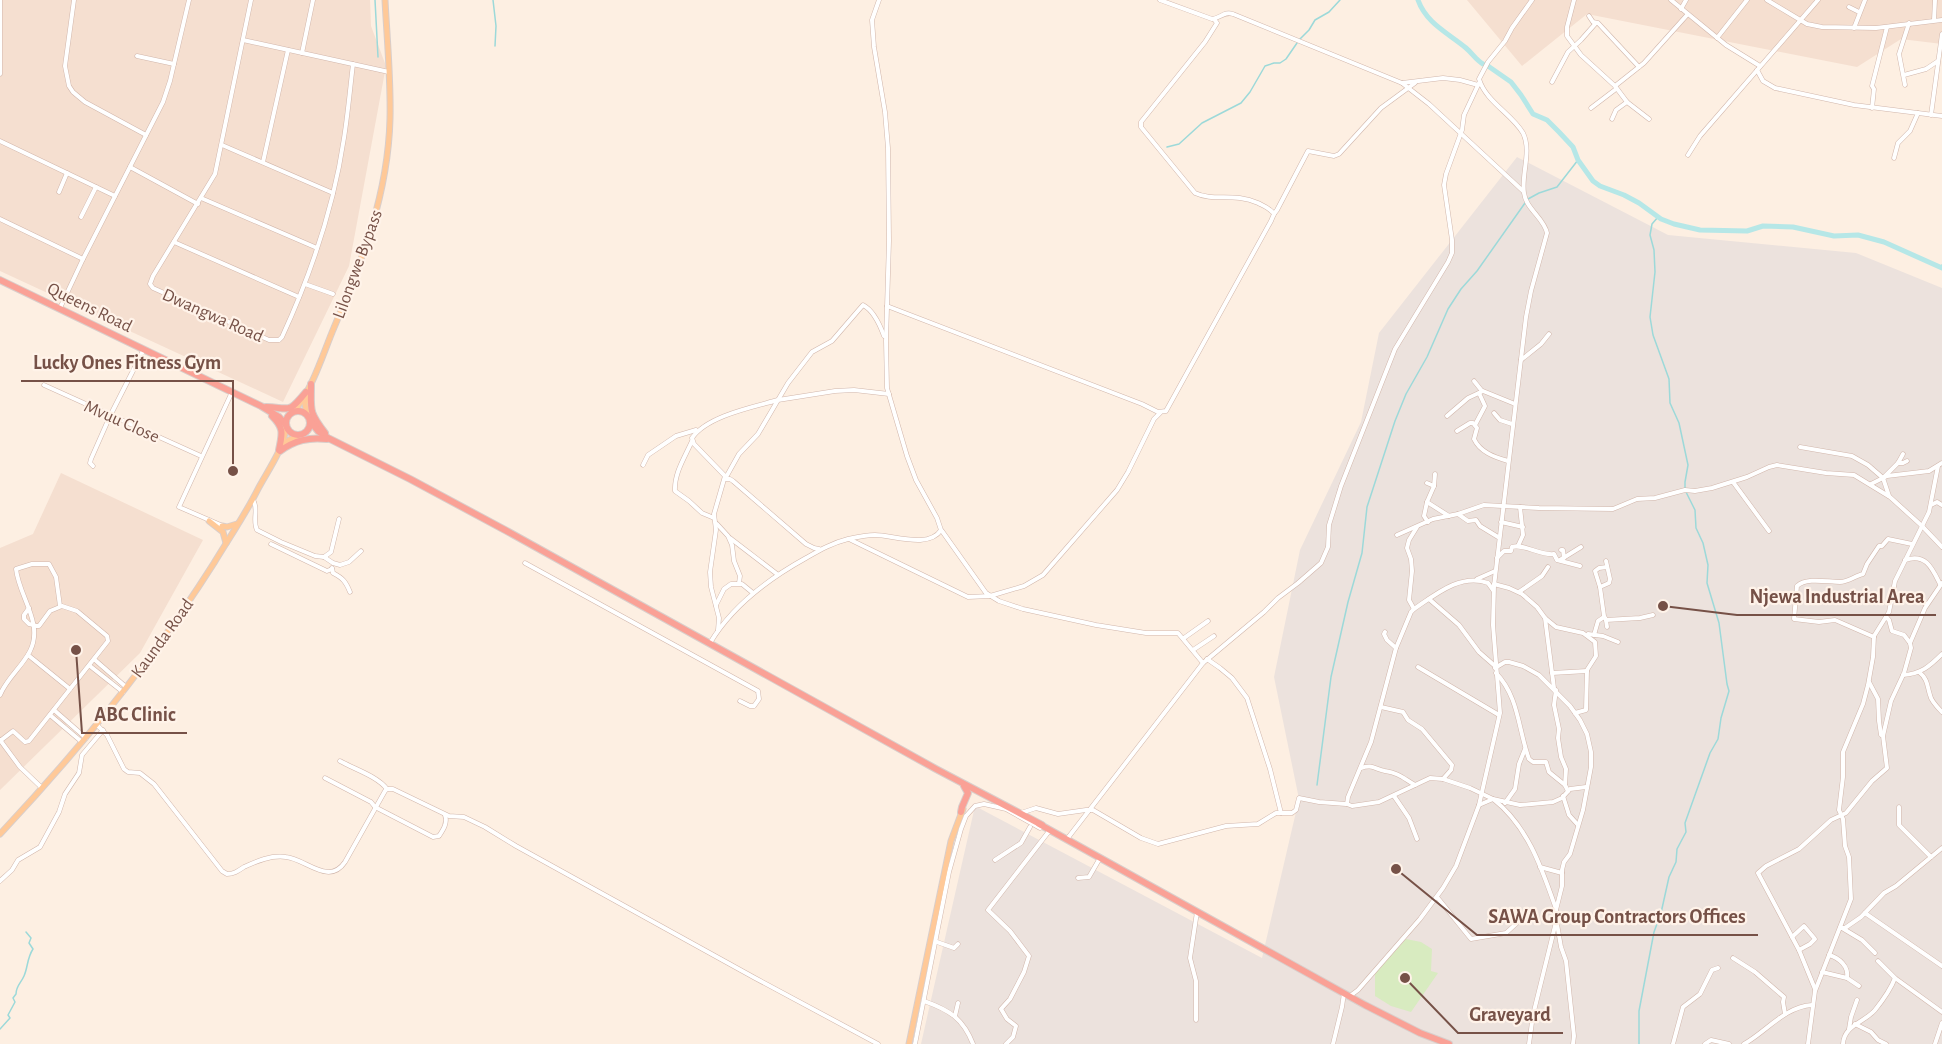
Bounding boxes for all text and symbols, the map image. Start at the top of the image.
street label: Lilongwe Bypass [330,208,386,321]
street label: Queens Road [44,280,135,336]
street label: Dwangwa Road [159,286,266,346]
callout: Lucky Ones Fitness Gym [21,343,233,381]
text: Lucky Ones Fitness Gym [33,353,221,373]
street label: Mvuu Close [81,397,162,446]
callout: Njewa Industrial Area [1737,577,1936,615]
text: Njewa Industrial Area [1749,587,1925,607]
street label: Kaunda Road [128,596,197,681]
callout: ABC Clinic [82,695,187,733]
text: ABC Clinic [94,705,176,725]
callout: SAWA Group Contractors Offices [1477,897,1758,935]
text: SAWA Group Contractors Offices [1488,907,1746,927]
callout: Graveyard [1458,995,1563,1033]
text: Graveyard [1469,1005,1551,1025]

